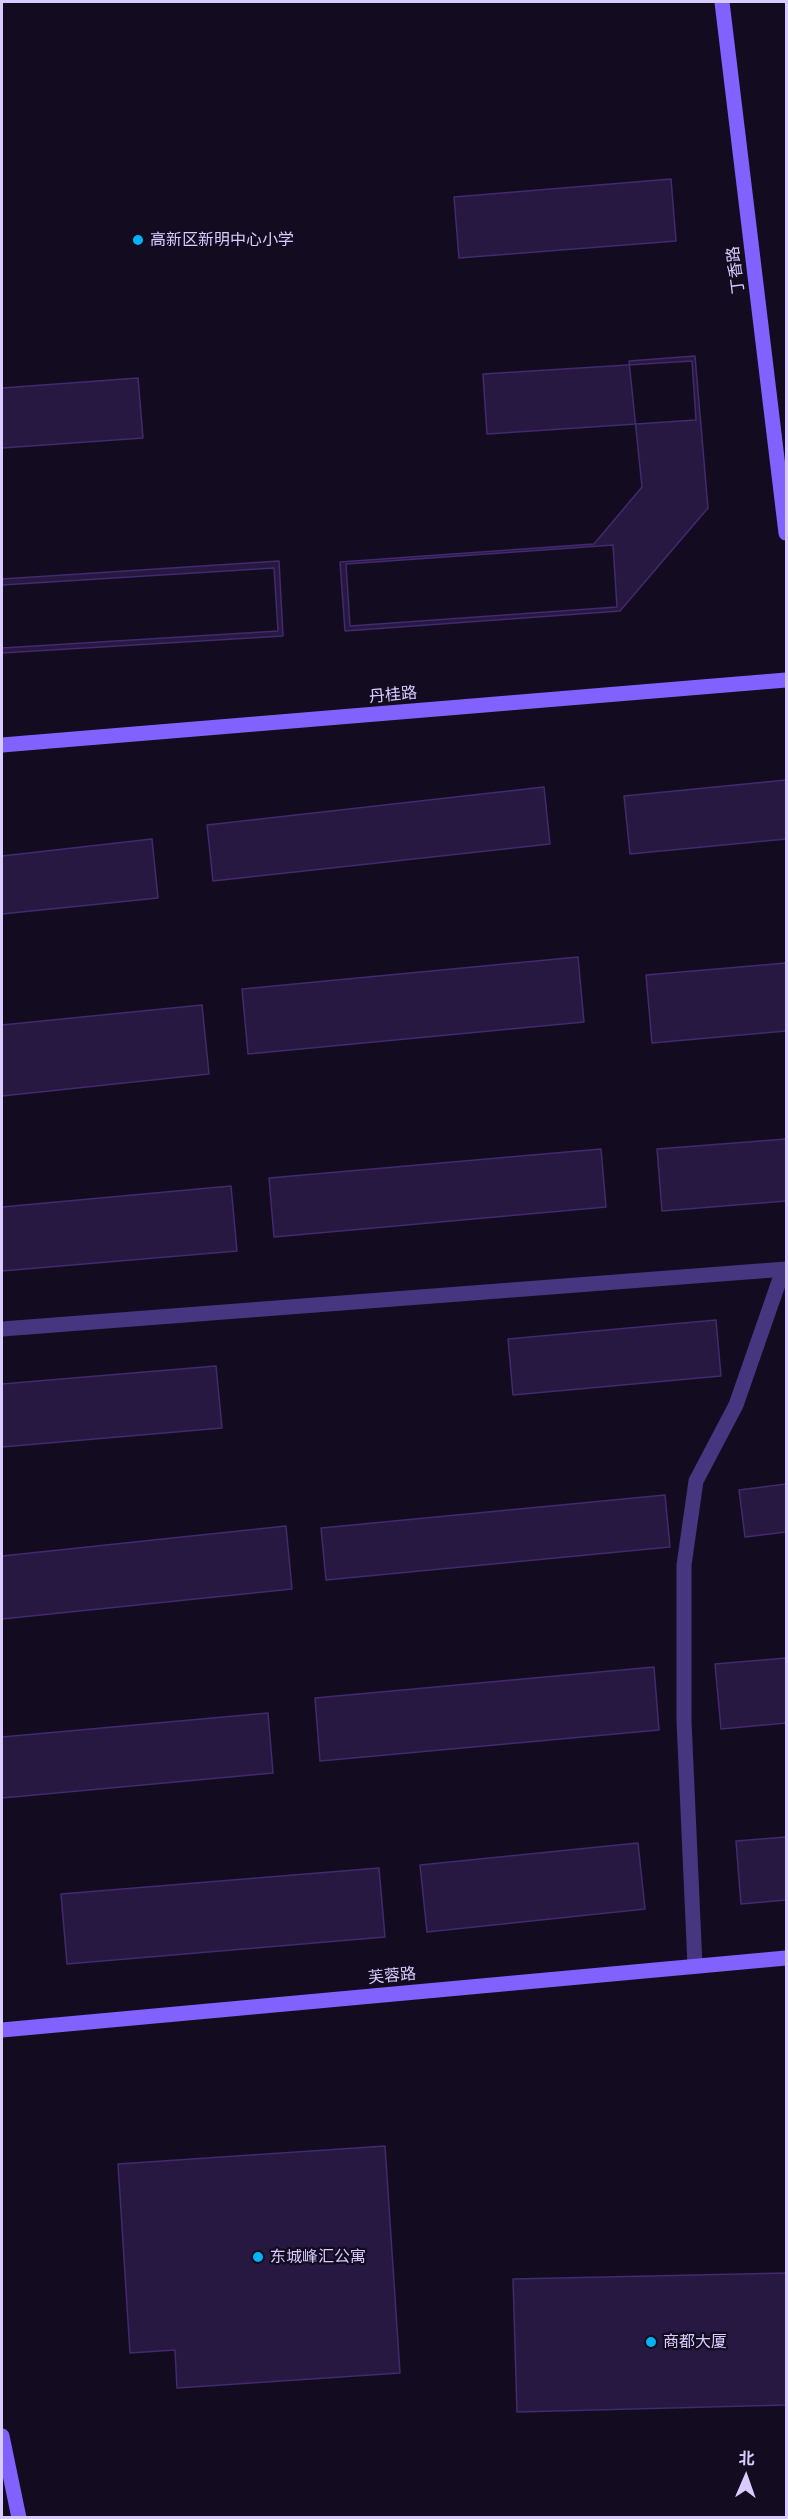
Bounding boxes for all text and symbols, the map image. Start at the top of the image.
place label: 高新区新明中心小学 [150,230,294,250]
marker: 高新区新明中心小学 [131,233,145,247]
street label: 丁香路 [724,245,748,295]
street label: 丹桂路 [368,683,418,707]
street label: 芙蓉路 [367,1964,417,1988]
place label: 东城峰汇公寓 [270,2247,366,2267]
marker: 东城峰汇公寓 [251,2250,265,2264]
place label: 商都大厦 [663,2332,727,2352]
marker: 商都大厦 [644,2335,658,2349]
north arrow [716,2447,776,2507]
text: 北 [738,2449,755,2468]

